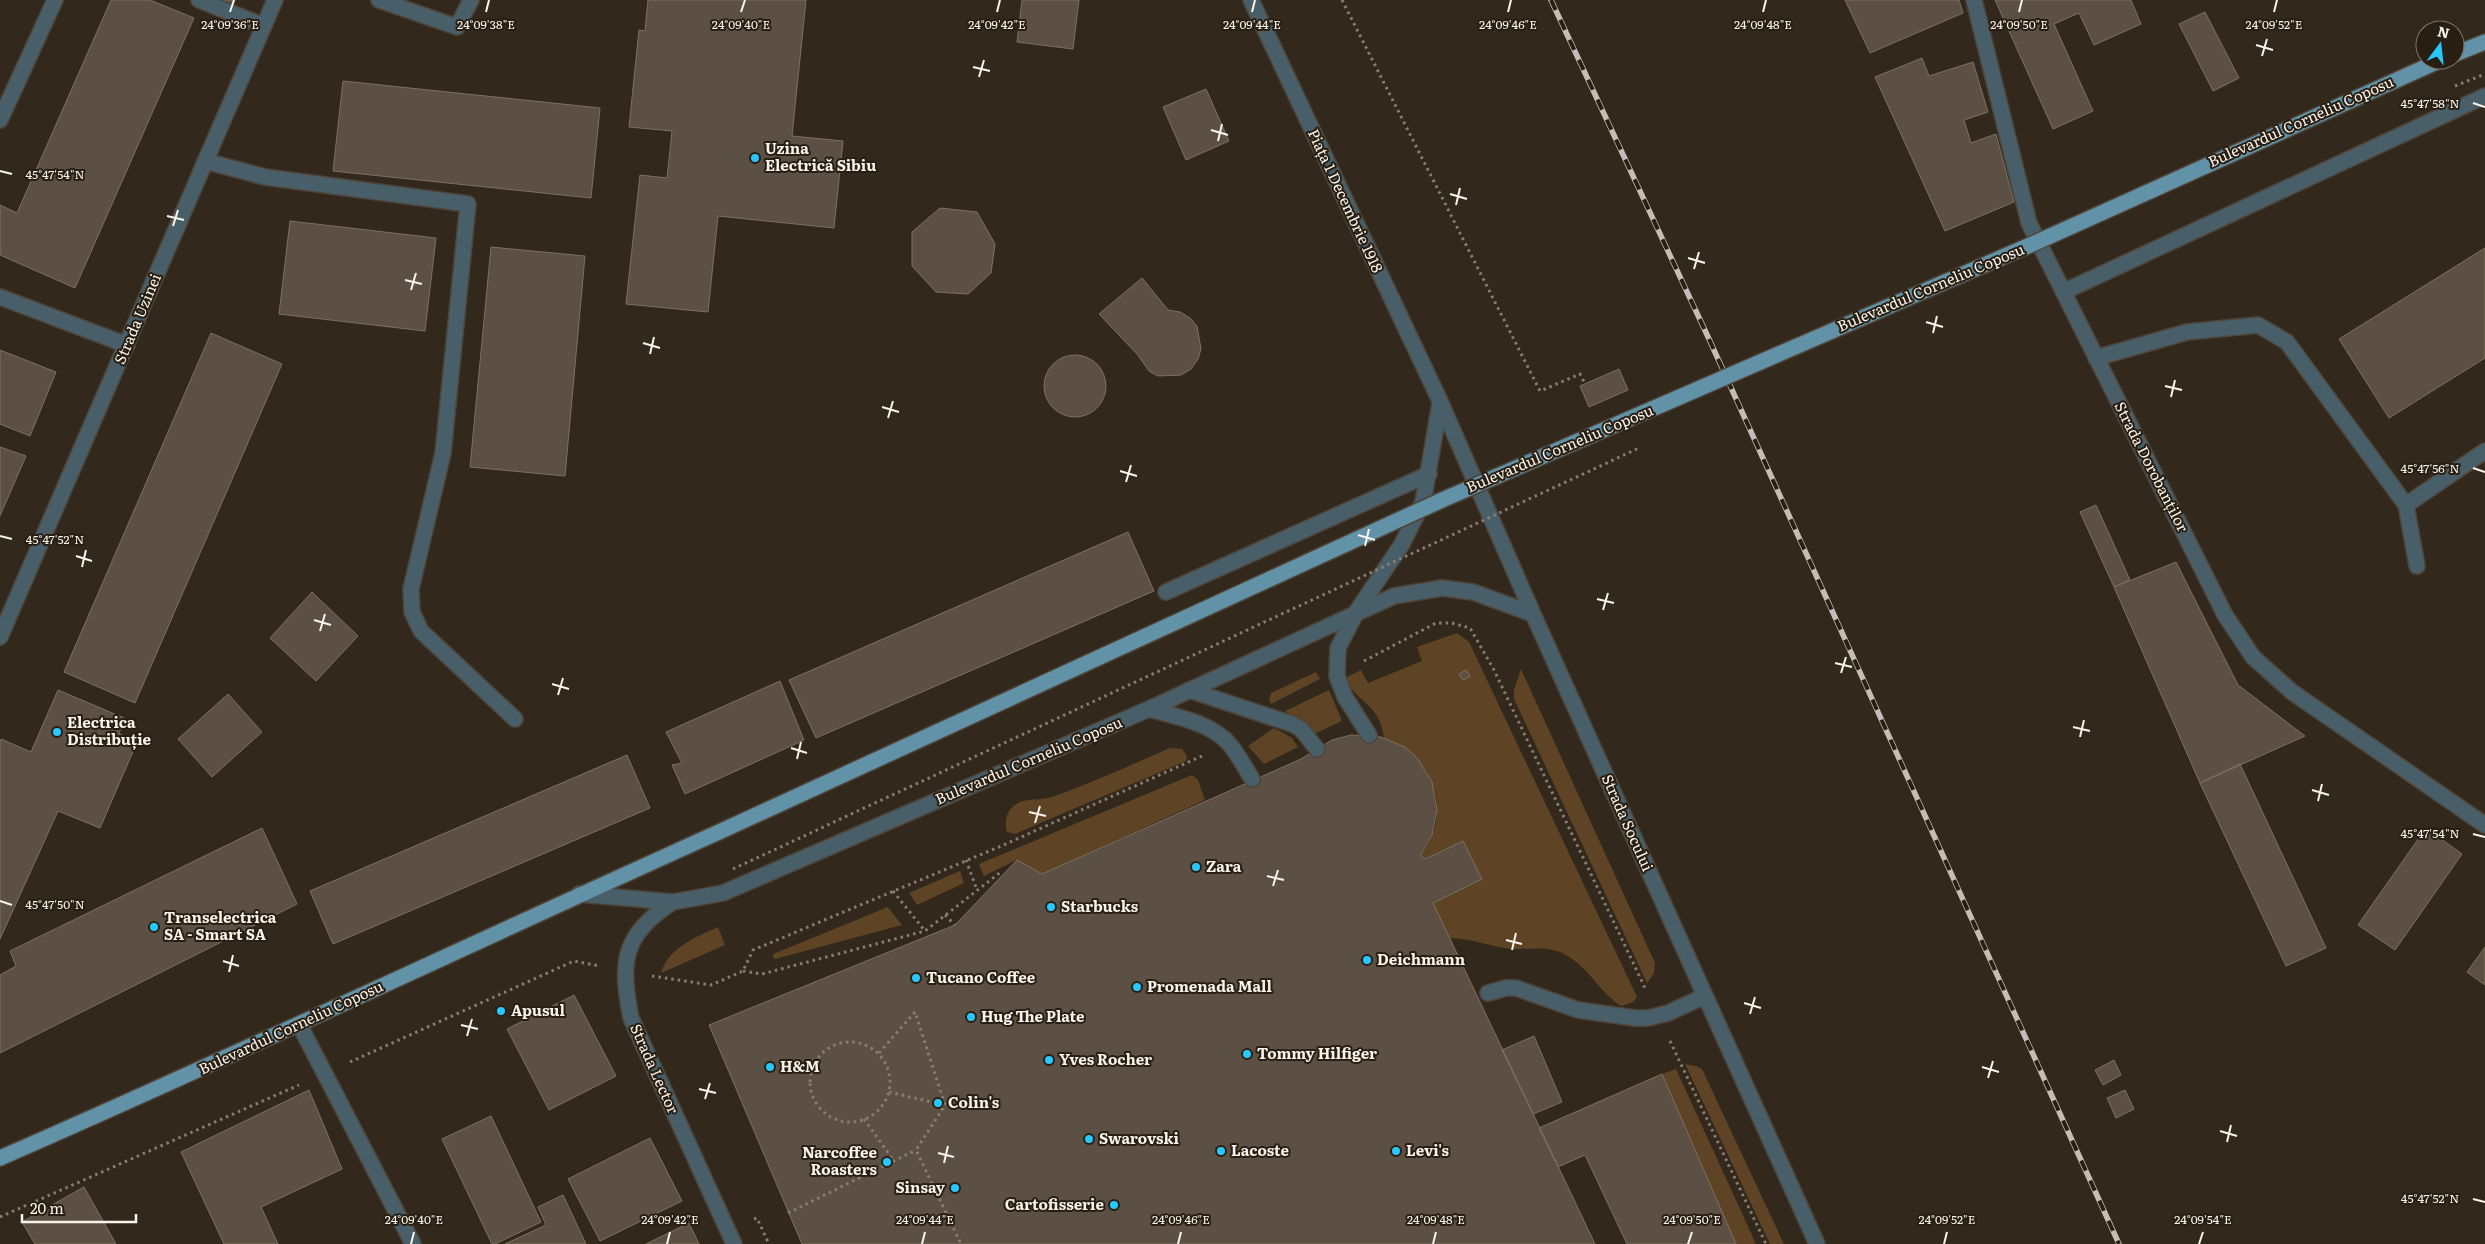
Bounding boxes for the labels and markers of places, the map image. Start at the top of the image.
place label: Uzina Electrică Sibiu [765,136,876,176]
marker: Uzina Electrică Sibiu [749,152,761,164]
place label: Electrica Distribuție [67,710,152,750]
marker: Electrica Distribuție [51,726,63,738]
place label: Zara [1206,854,1242,877]
marker: Zara [1190,861,1202,873]
place label: Starbucks [1061,894,1139,917]
marker: Starbucks [1045,901,1057,913]
place label: Transelectrica SA - Smart SA [164,905,277,945]
marker: Transelectrica SA - Smart SA [148,921,160,933]
place label: Deichmann [1377,947,1466,970]
marker: Deichmann [1361,954,1373,966]
place label: Tucano Coffee [926,965,1036,988]
marker: Tucano Coffee [910,972,922,984]
place label: Promenada Mall [1147,974,1272,997]
marker: Promenada Mall [1131,981,1143,993]
place label: Apusul [511,998,566,1021]
place label: Hug The Plate [981,1004,1085,1027]
marker: Apusul [495,1005,507,1017]
marker: Hug The Plate [965,1011,977,1023]
place label: Tommy Hilfiger [1257,1041,1377,1064]
place label: Yves Rocher [1059,1047,1152,1070]
marker: Tommy Hilfiger [1241,1048,1253,1060]
place label: H&M [780,1054,820,1077]
marker: Yves Rocher [1043,1054,1055,1066]
marker: H&M [764,1061,776,1073]
place label: Colin's [948,1090,1000,1113]
marker: Colin's [932,1097,944,1109]
place label: Swarovski [1099,1126,1180,1149]
marker: Swarovski [1083,1133,1095,1145]
place label: Lacoste [1231,1138,1290,1161]
place label: Levi's [1406,1138,1450,1161]
place label: Narcoffee Roasters [802,1140,878,1180]
marker: Lacoste [1215,1145,1227,1157]
marker: Levi's [1390,1145,1402,1157]
marker: Narcoffee Roasters [881,1156,893,1168]
place label: Sinsay [895,1175,946,1198]
marker: Sinsay [949,1182,961,1194]
place label: Cartofisserie [1005,1192,1104,1215]
marker: Cartofisserie [1108,1199,1120,1211]

